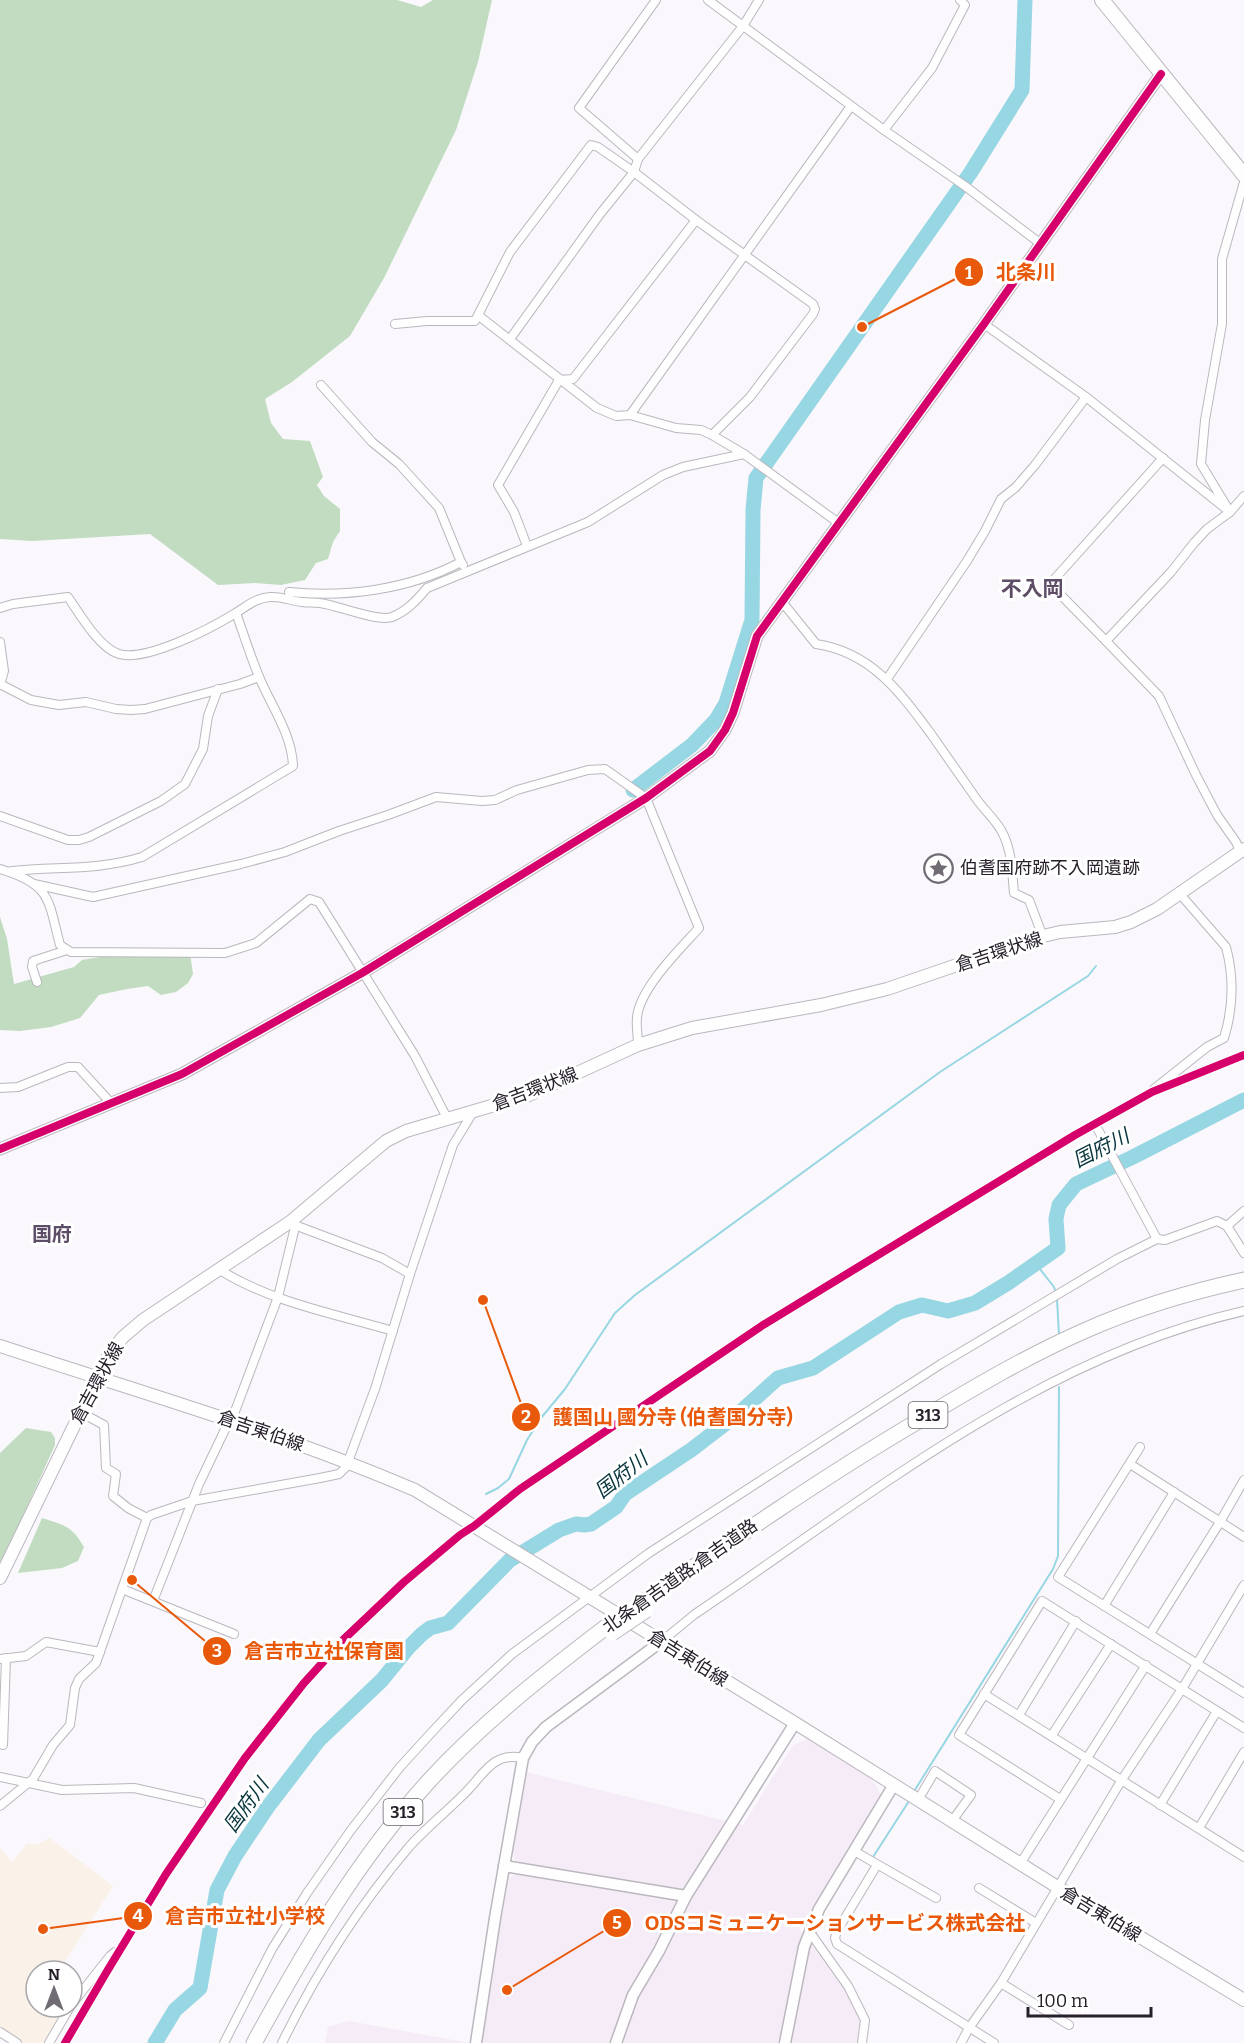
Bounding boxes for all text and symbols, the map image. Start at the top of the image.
callout: 北条川 [954,253,1068,291]
text: 北条川 [996,260,1056,284]
text: 1 [965,262,973,284]
district label: 不入岡 [1001,576,1064,602]
place icon: 伯耆国府跡不入岡遺跡 [923,852,955,884]
place label: 伯耆国府跡不入岡遺跡 [960,857,1140,879]
street label: 倉吉環状線 [953,928,1045,976]
street label: 倉吉環状線 [489,1063,581,1115]
water label: 国府川 [1069,1123,1135,1172]
district label: 国府 [32,1222,72,1246]
street label: 倉吉環状線 [66,1338,128,1428]
callout: 護国山 國分寺 (伯耆国分寺) [511,1398,805,1436]
road number: 313 [908,1402,948,1428]
text: 護国山 國分寺 (伯耆国分寺) [553,1405,793,1429]
street label: 倉吉東伯線 [215,1406,307,1456]
text: 2 [521,1406,531,1428]
water label: 国府川 [590,1446,654,1503]
street label: 北条倉吉道路;倉吉道路 [598,1514,762,1638]
street label: 倉吉東伯線 [644,1625,732,1691]
callout: 倉吉市立社保育園 [202,1632,416,1670]
text: 倉吉市立社保育園 [244,1639,404,1663]
text: 3 [212,1640,222,1662]
water label: 国府川 [219,1772,275,1836]
road number: 313 [384,1799,422,1825]
street label: 倉吉東伯線 [1057,1881,1145,1947]
callout: 倉吉市立社小学校 [123,1897,337,1935]
text: 倉吉市立社小学校 [165,1904,325,1928]
callout: ODSコミュニケーションサービス株式会社 [602,1904,1037,1942]
text: 4 [133,1905,144,1927]
text: ODSコミュニケーションサービス株式会社 [645,1911,1025,1935]
text: 5 [612,1912,622,1934]
north arrow [24,1959,84,2019]
text: N [48,1965,60,1984]
scale bar [1028,1980,1151,2018]
text: 100 m [1037,1990,1088,2012]

